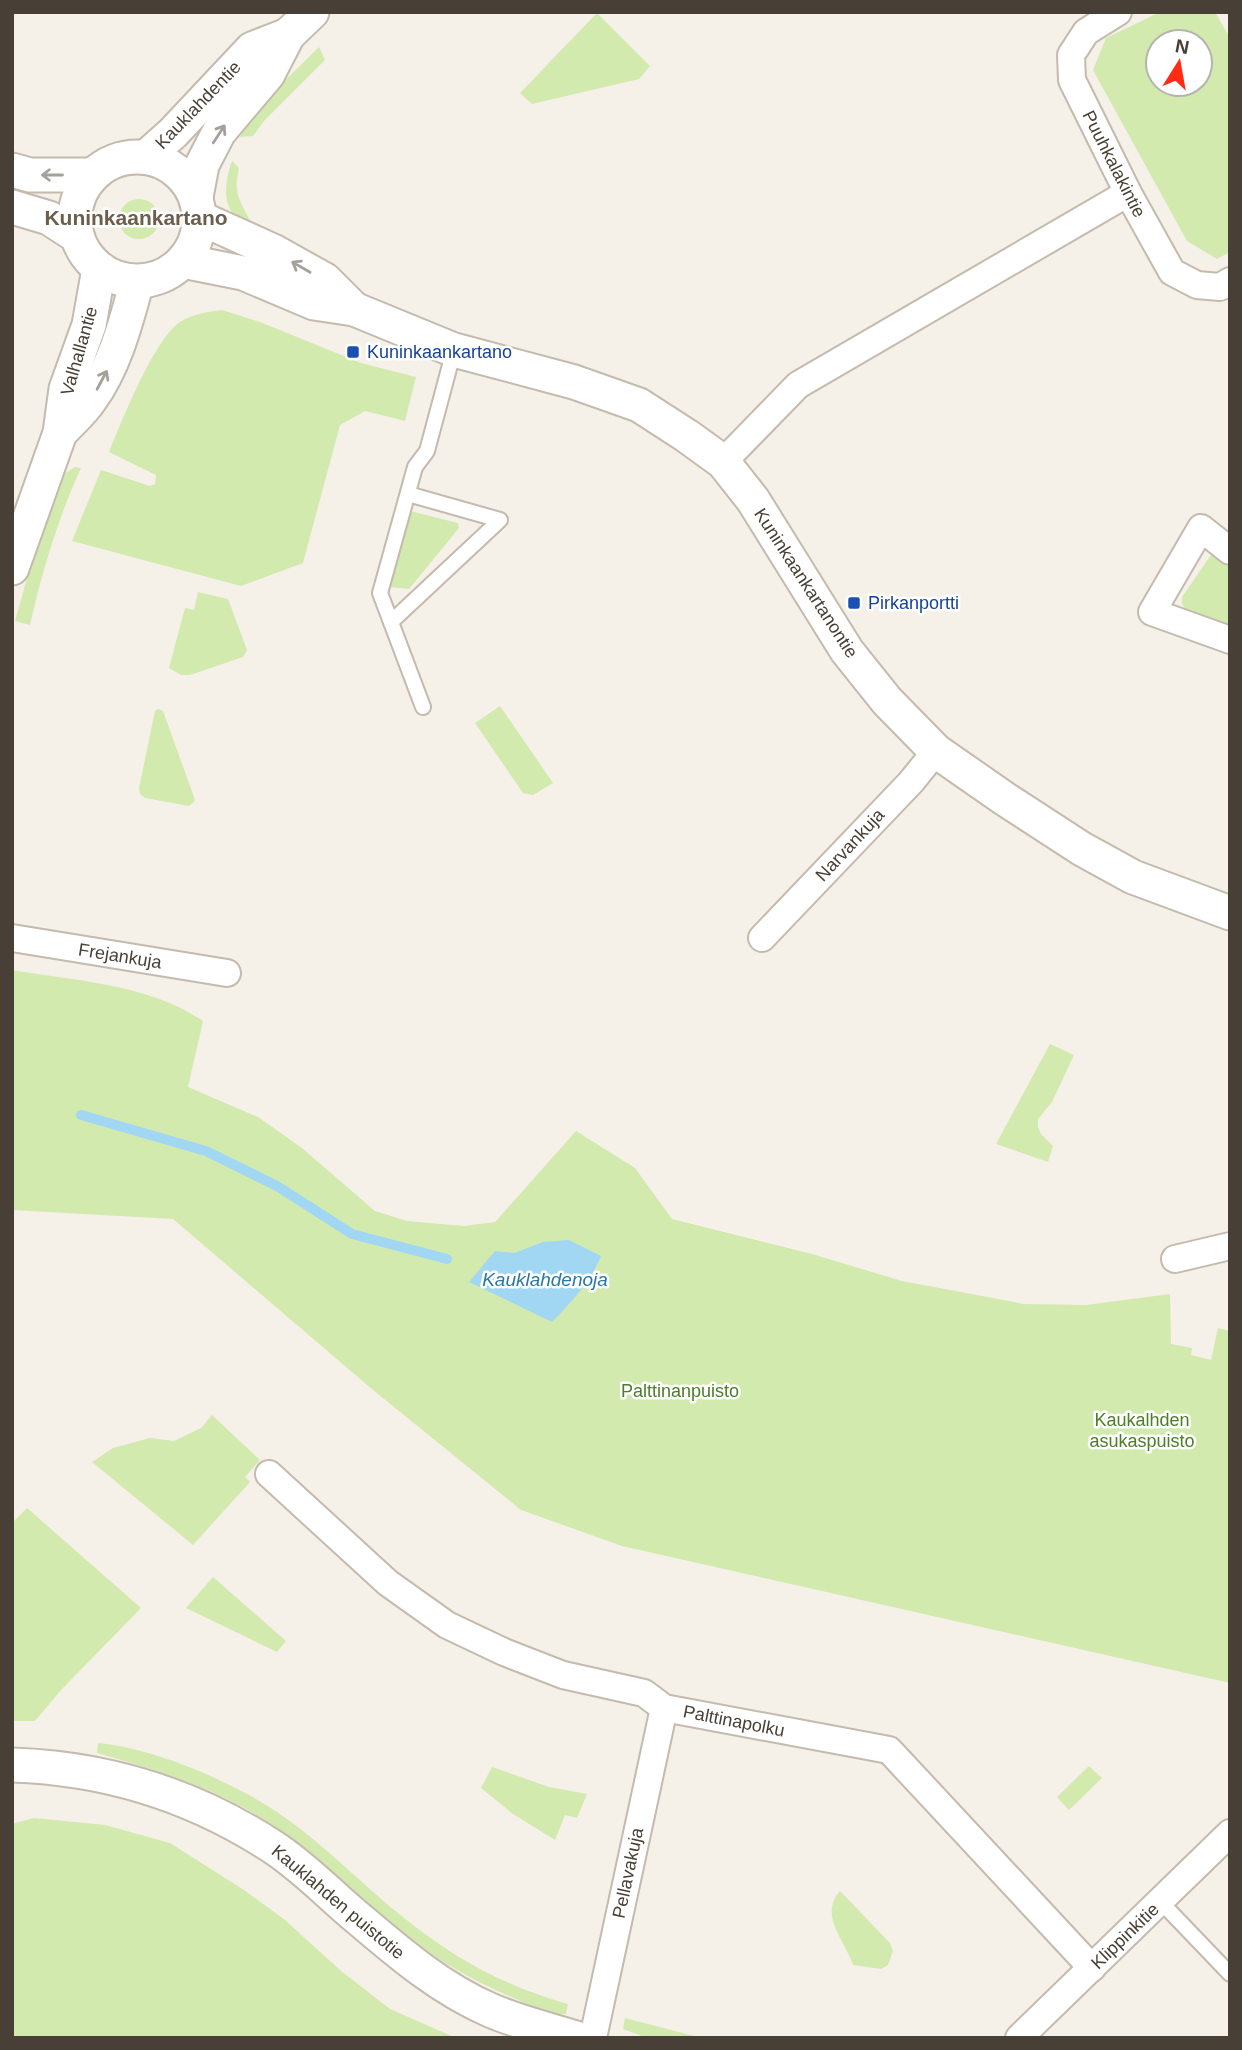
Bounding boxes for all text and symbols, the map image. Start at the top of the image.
north arrow [1144,28,1214,98]
text: N [1173,35,1191,58]
street label: Kauklahdentie [151,57,245,153]
street label: Puuhkalakintie [1079,107,1149,221]
one-way arrow [212,125,227,144]
one-way arrow [41,168,64,182]
district label: Kuninkaankartano [44,206,228,229]
one-way arrow [291,260,311,274]
street label: Valhallantie [57,304,101,398]
place label: Kuninkaankartano [367,342,512,362]
marker: Kuninkaankartano [345,344,361,360]
one-way arrow [95,370,109,390]
street label: Kuninkaankartanontie [750,505,862,661]
place label: Pirkanportti [868,593,959,613]
marker: Pirkanportti [846,595,862,611]
street label: Narvankuja [812,804,889,885]
street label: Frejankuja [77,940,164,973]
water label: Kauklahdenoja [482,1269,608,1290]
park label: Palttinanpuisto [621,1381,739,1401]
park label: Kaukalhden asukaspuisto [1089,1410,1195,1451]
street label: Palttinapolku [681,1701,787,1741]
street label: Pellavakuja [609,1825,648,1920]
street label: Kauklahden puistotie [268,1841,408,1963]
street label: Klippinkitie [1087,1899,1163,1973]

